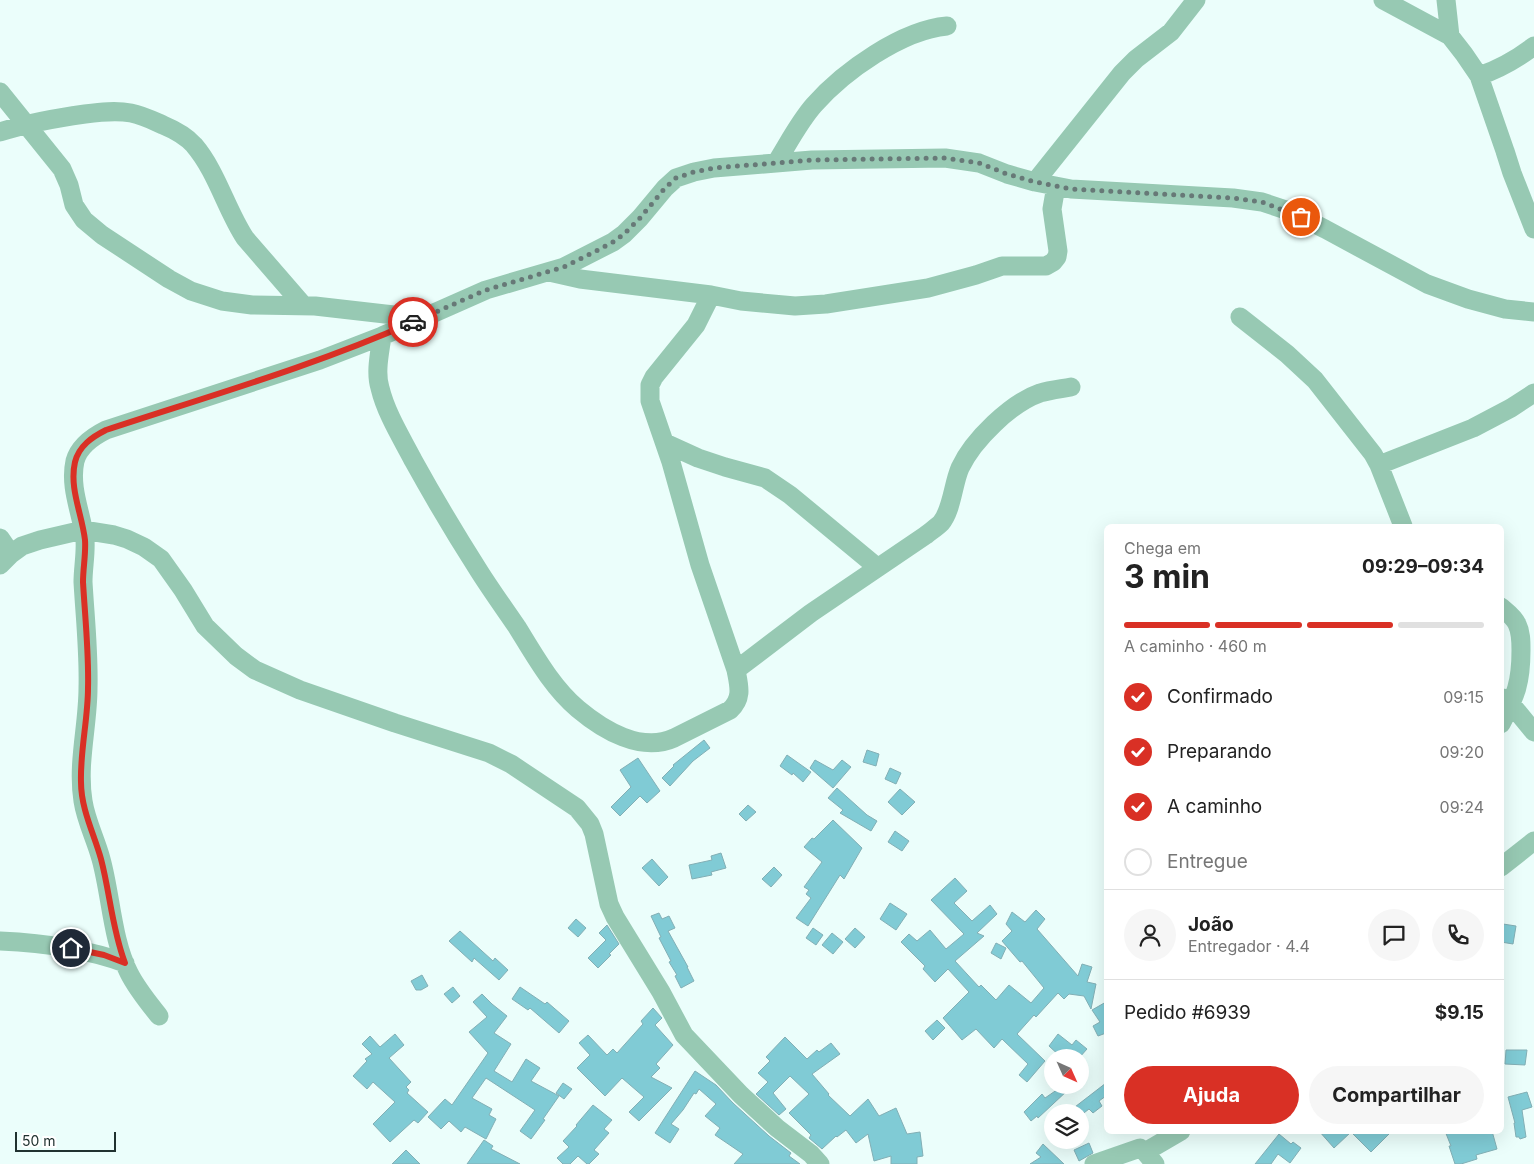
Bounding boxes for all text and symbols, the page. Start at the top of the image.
pin [1280,196,1322,238]
icon: bag [1287,203,1315,231]
courier [388,297,438,347]
icon: car [399,308,427,336]
text: Chega em [1124,538,1201,558]
text: 09:29–09:34 [1362,555,1484,578]
text: 3 min [1124,557,1210,596]
text: A caminho · 460 m [1124,636,1267,656]
icon: check [1124,683,1152,711]
text: Confirmado [1167,685,1273,708]
text: 09:15 [1443,687,1484,707]
icon: check [1124,738,1152,766]
text: Preparando [1167,740,1272,763]
text: 09:20 [1440,742,1484,762]
icon: check [1124,793,1152,821]
text: A caminho [1167,795,1262,818]
text: 09:24 [1440,797,1484,817]
text: Entregue [1167,850,1248,873]
button: person [1124,909,1176,961]
button: chat [1368,909,1420,961]
button: phone [1432,909,1484,961]
text: João [1188,913,1234,936]
pin [50,927,92,969]
icon: home [57,934,85,962]
text: Entregador · 4.4 [1188,936,1310,956]
text: Pedido #6939 [1124,1001,1251,1024]
text: $9.15 [1435,1001,1484,1024]
north arrow [1044,1049,1089,1094]
map controls [1044,1049,1089,1149]
button: Ajuda [1124,1066,1299,1124]
button: Compartilhar [1309,1066,1484,1124]
button: layers [1044,1104,1089,1149]
scale bar [15,1129,116,1152]
text: 50 m [22,1132,56,1149]

